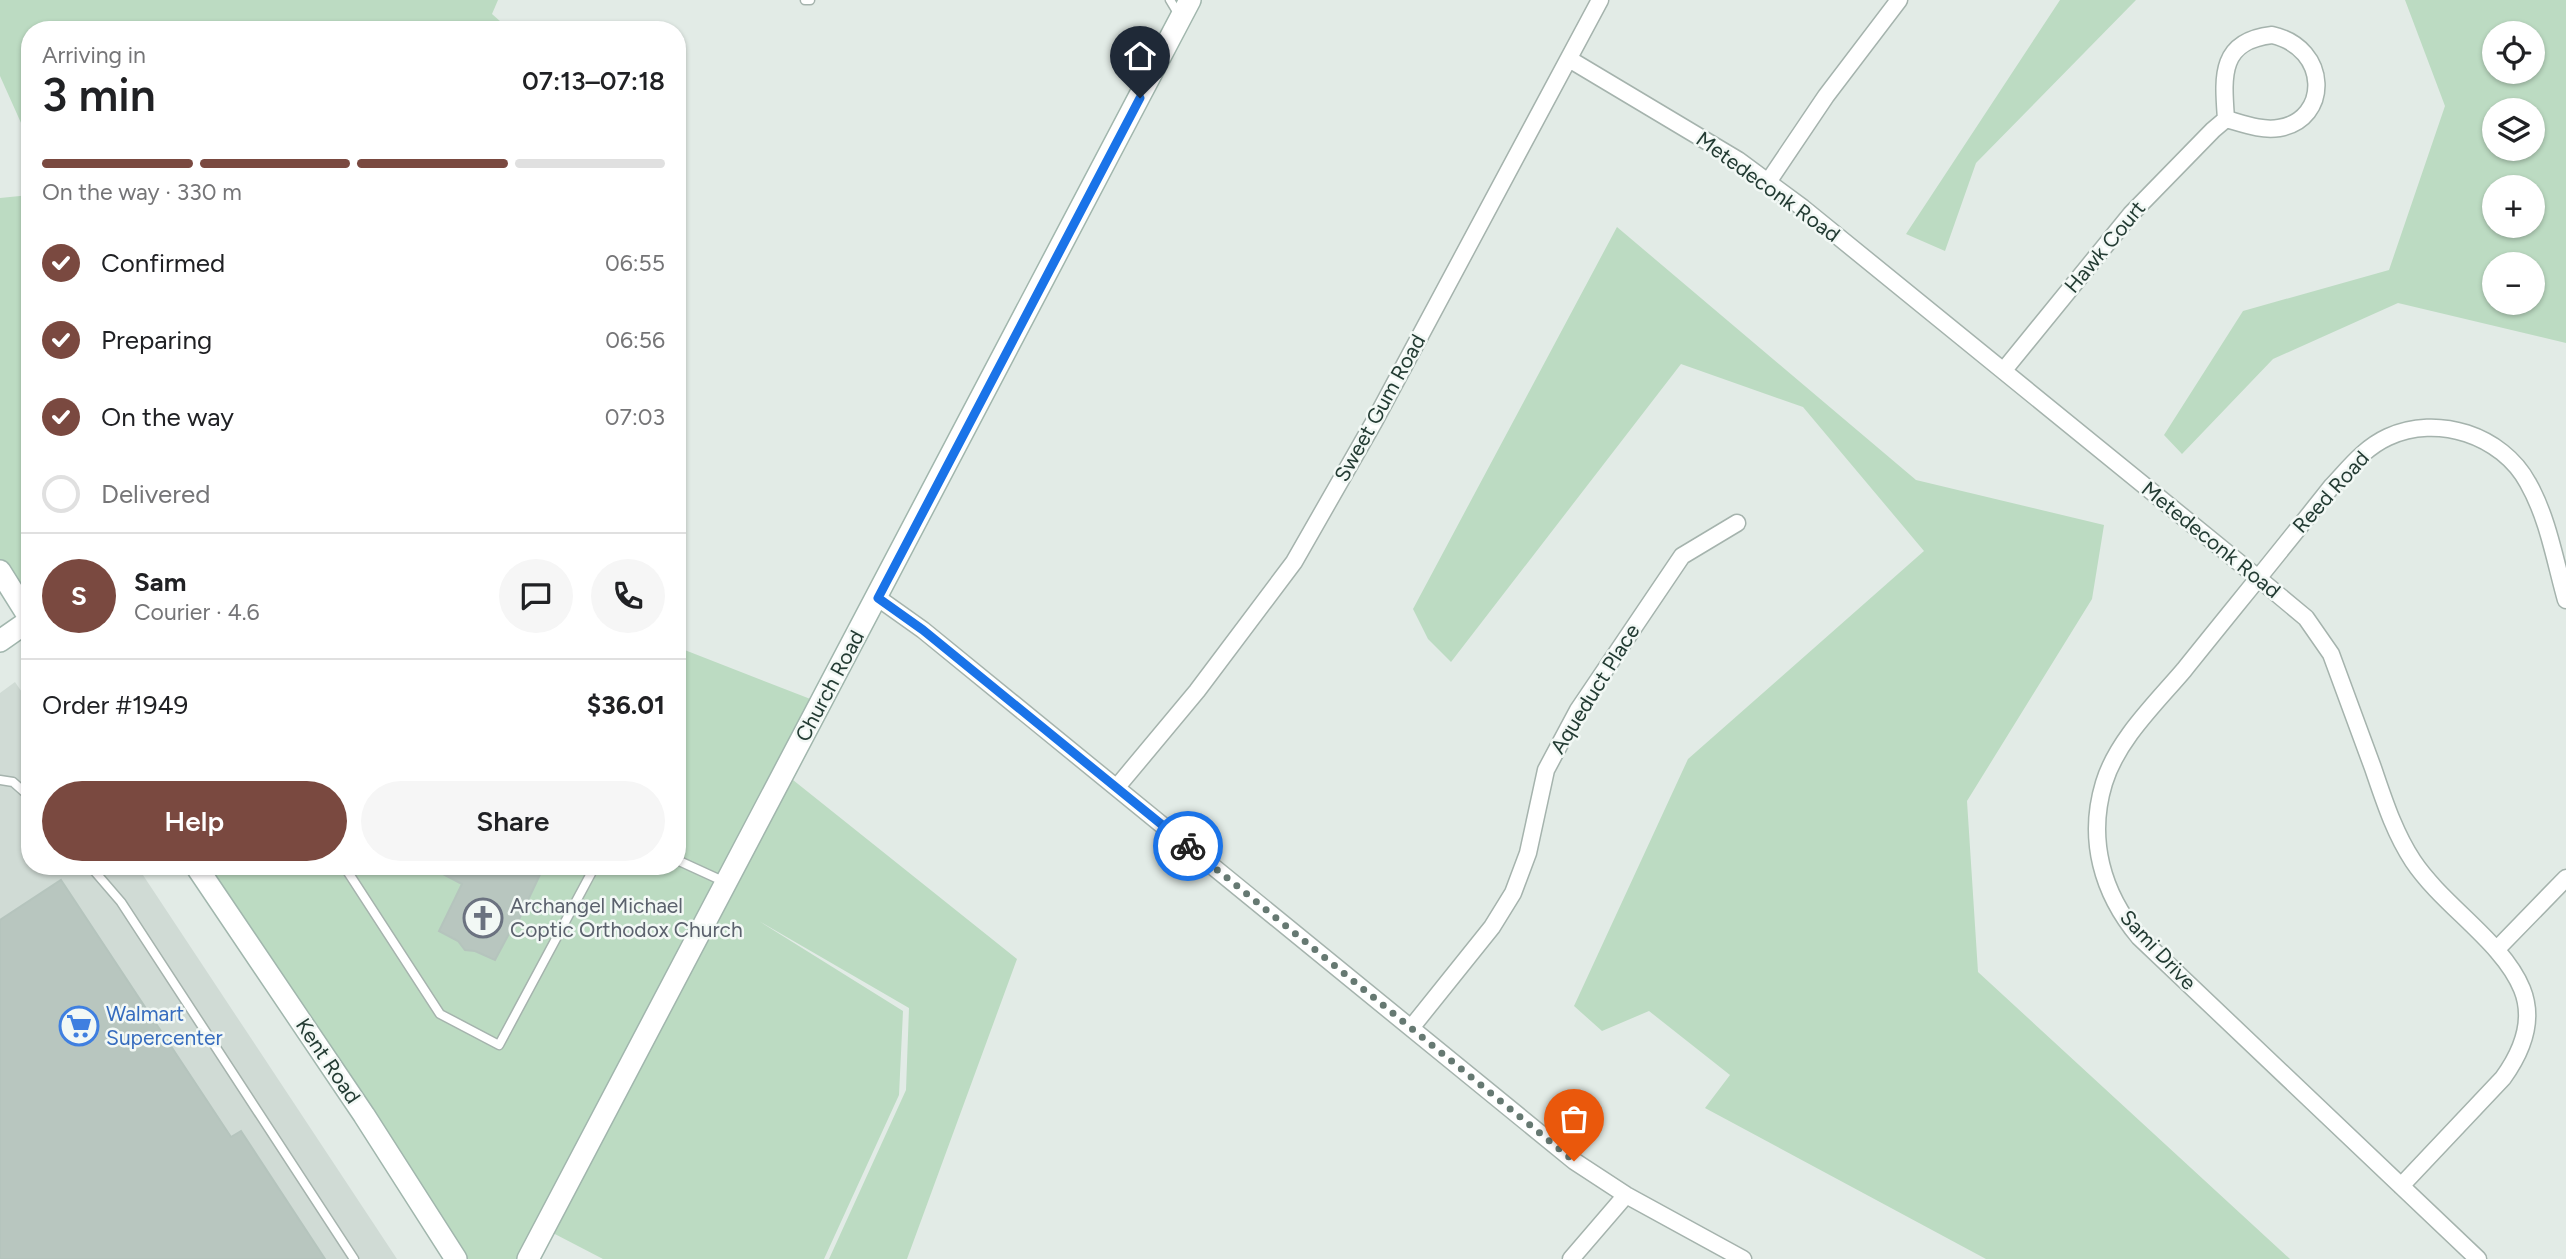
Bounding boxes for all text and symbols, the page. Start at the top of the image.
map controls [2482,21,2545,315]
button: locate [2482,21,2545,84]
pin [1110,26,1170,98]
icon: home [1121,37,1159,75]
text: Arriving in [42,41,146,69]
text: 07:13–07:18 [522,65,665,97]
text: 3 min [42,67,156,123]
button: layers [2482,98,2545,161]
street label: Metedeconk Road [1692,126,1845,247]
button: + [2482,175,2545,238]
text: On the way · 330 m [42,178,242,206]
street label: Hawk Court [2059,196,2150,298]
icon: check [42,244,80,282]
text: Confirmed [101,247,225,279]
text: 06:55 [605,249,665,277]
button: − [2482,252,2545,315]
icon: check [42,321,80,359]
text: Preparing [101,324,212,356]
text: 06:56 [605,326,665,354]
street label: Sweet Gum Road [1329,330,1430,486]
icon: check [42,398,80,436]
text: On the way [101,401,234,433]
text: 07:03 [605,403,665,431]
street label: Reed Road [2287,445,2374,538]
street label: Metedeconk Road [2137,476,2286,603]
text: Delivered [101,478,210,510]
button: chat [499,559,573,633]
button: phone [591,559,665,633]
text: Sam [134,566,186,598]
text: S [71,580,87,612]
text: Courier · 4.6 [134,598,260,626]
street label: Aqueduct Place [1545,619,1644,758]
street label: Church Road [790,626,869,746]
text: Order #1949 [42,689,188,721]
text: $36.01 [587,689,665,721]
button: Help [42,781,347,861]
button: Share [361,781,665,861]
courier [1153,811,1223,881]
icon: bike [1169,827,1207,865]
place label: Archangel Michael Coptic Orthodox Church [510,893,743,942]
church icon: Archangel Michael Coptic Orthodox Church [462,897,504,939]
street label: Sami Drive [2115,905,2202,995]
place label: Walmart Supercenter [106,1001,223,1050]
supermarket icon: Walmart Supercenter [58,1005,100,1047]
street label: Kent Road [291,1013,366,1108]
pin [1544,1089,1604,1161]
icon: bag [1555,1100,1593,1138]

